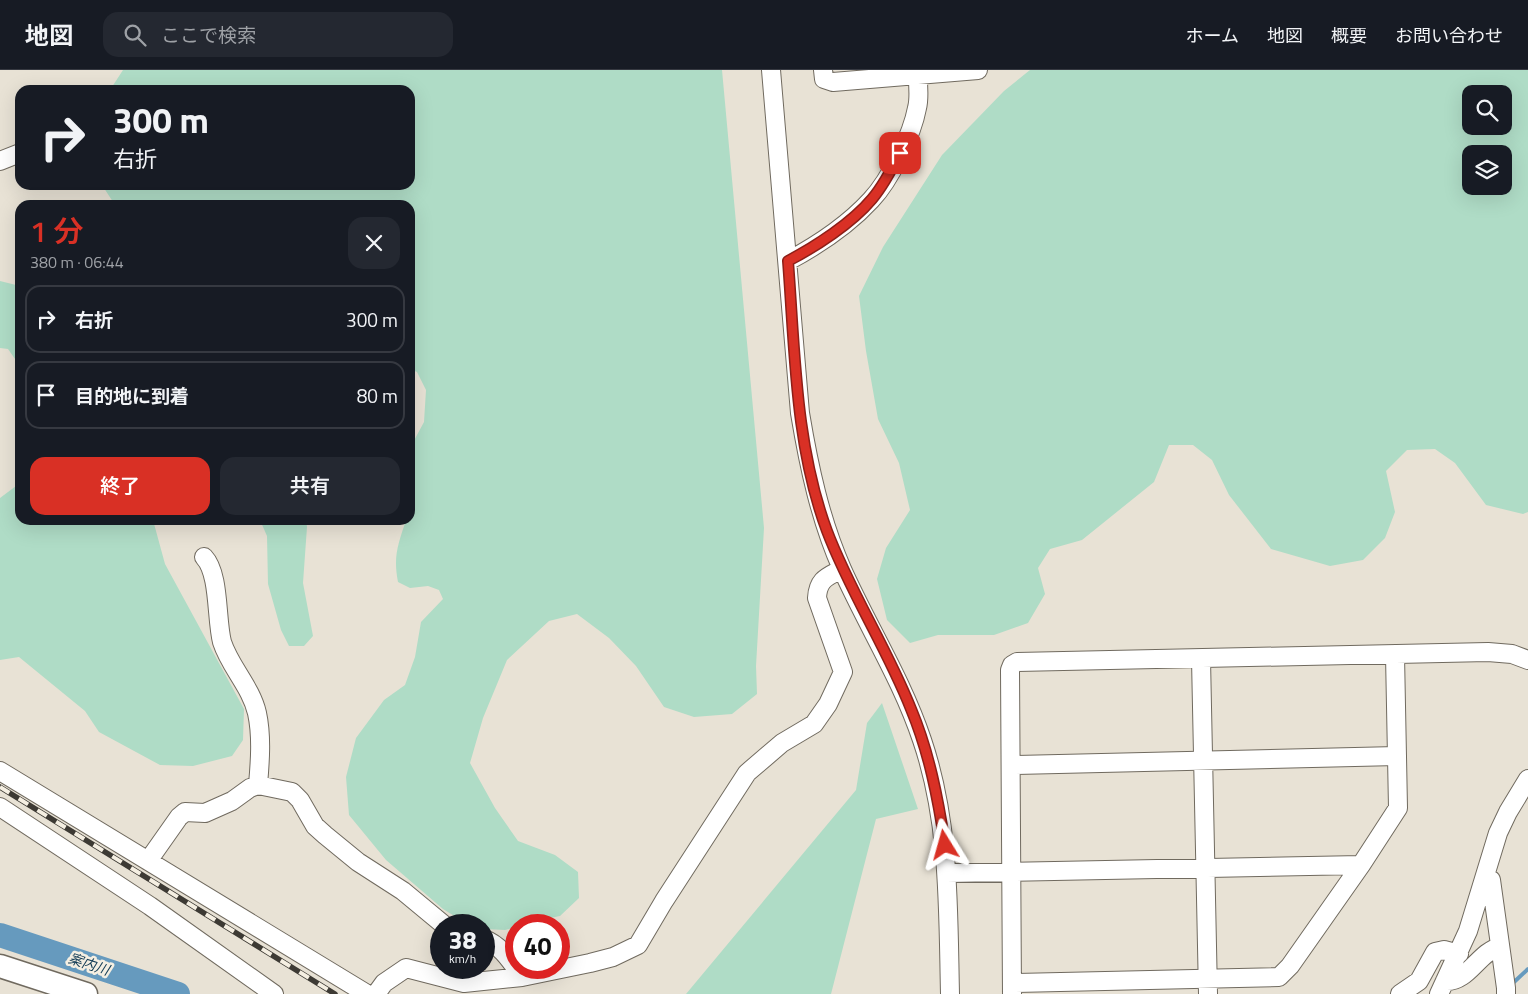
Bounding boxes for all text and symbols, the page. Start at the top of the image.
search box [103,12,453,57]
text: 地図 [25,17,73,53]
text: ここで検索 [161,20,256,49]
icon: search [121,21,149,49]
text: ホーム [1186,22,1239,49]
text: 地図 [1267,22,1303,49]
text: 概要 [1331,22,1367,49]
text: お問い合わせ [1395,22,1503,49]
map controls [1462,85,1512,195]
button: search [1462,85,1512,135]
text: 300 m [113,93,209,147]
icon: right [30,105,95,170]
pin [879,132,921,174]
icon: arrive [886,139,914,167]
text: 右折 [113,142,157,176]
button: layers [1462,145,1512,195]
text: 1 分 [30,208,83,254]
button: close [348,217,400,269]
text: 380 m · 06:44 [30,250,124,274]
icon: right [32,305,60,333]
text: 右折 [75,305,113,334]
text: 300 m [346,305,398,334]
icon: arrive [32,381,60,409]
text: 目的地に到着 [75,381,189,410]
text: 80 m [357,381,398,410]
button: 終了 [30,457,210,515]
button: 共有 [220,457,400,515]
position arrow [918,818,970,870]
speed limit sign: 40 [505,914,570,979]
text: 38 [448,921,477,959]
water label: 案内川 [66,947,114,981]
text: km/h [449,949,476,968]

